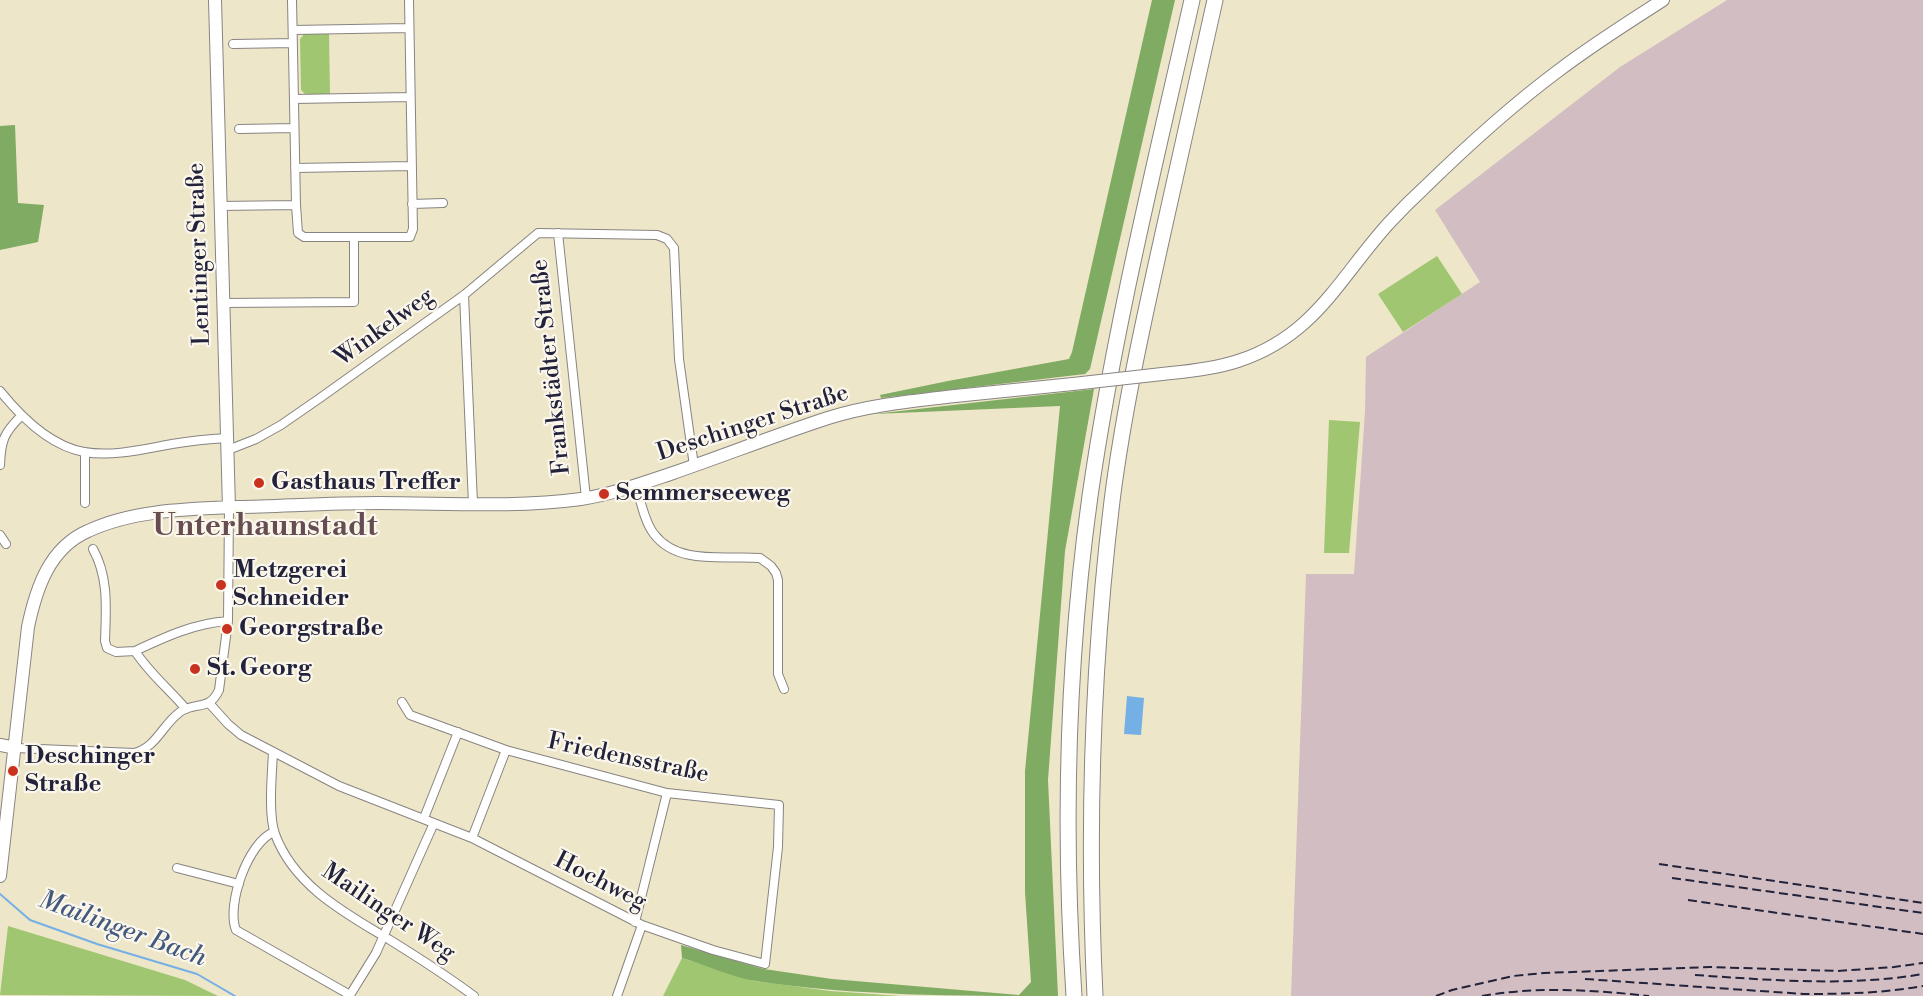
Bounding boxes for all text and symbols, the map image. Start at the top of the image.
street label: Lentinger Straße [182,162,218,346]
street label: Frankstädter Straße [526,258,578,476]
street label: Winkelweg [330,282,440,374]
street label: Deschinger Straße [654,379,852,469]
place label: Gasthaus Treffer [271,469,461,497]
marker: Gasthaus Treffer [252,476,266,490]
place label: Semmerseeweg [616,480,790,508]
marker: Semmerseeweg [597,487,611,501]
district label: Unterhaunstadt [152,510,378,546]
place label: Metzgerei Schneider [233,557,349,613]
marker: Metzgerei Schneider [214,578,228,592]
place label: Georgstraße [239,615,383,643]
marker: Georgstraße [220,622,234,636]
place label: St. Georg [207,655,311,683]
marker: St. Georg [188,662,202,676]
street label: Friedensstraße [545,728,711,790]
place label: Deschinger Straße [25,743,155,799]
marker: Deschinger Straße [6,764,20,778]
street label: Hochweg [549,847,651,917]
street label: Mailinger Weg [316,858,460,968]
water label: Mailinger Bach [34,885,210,975]

